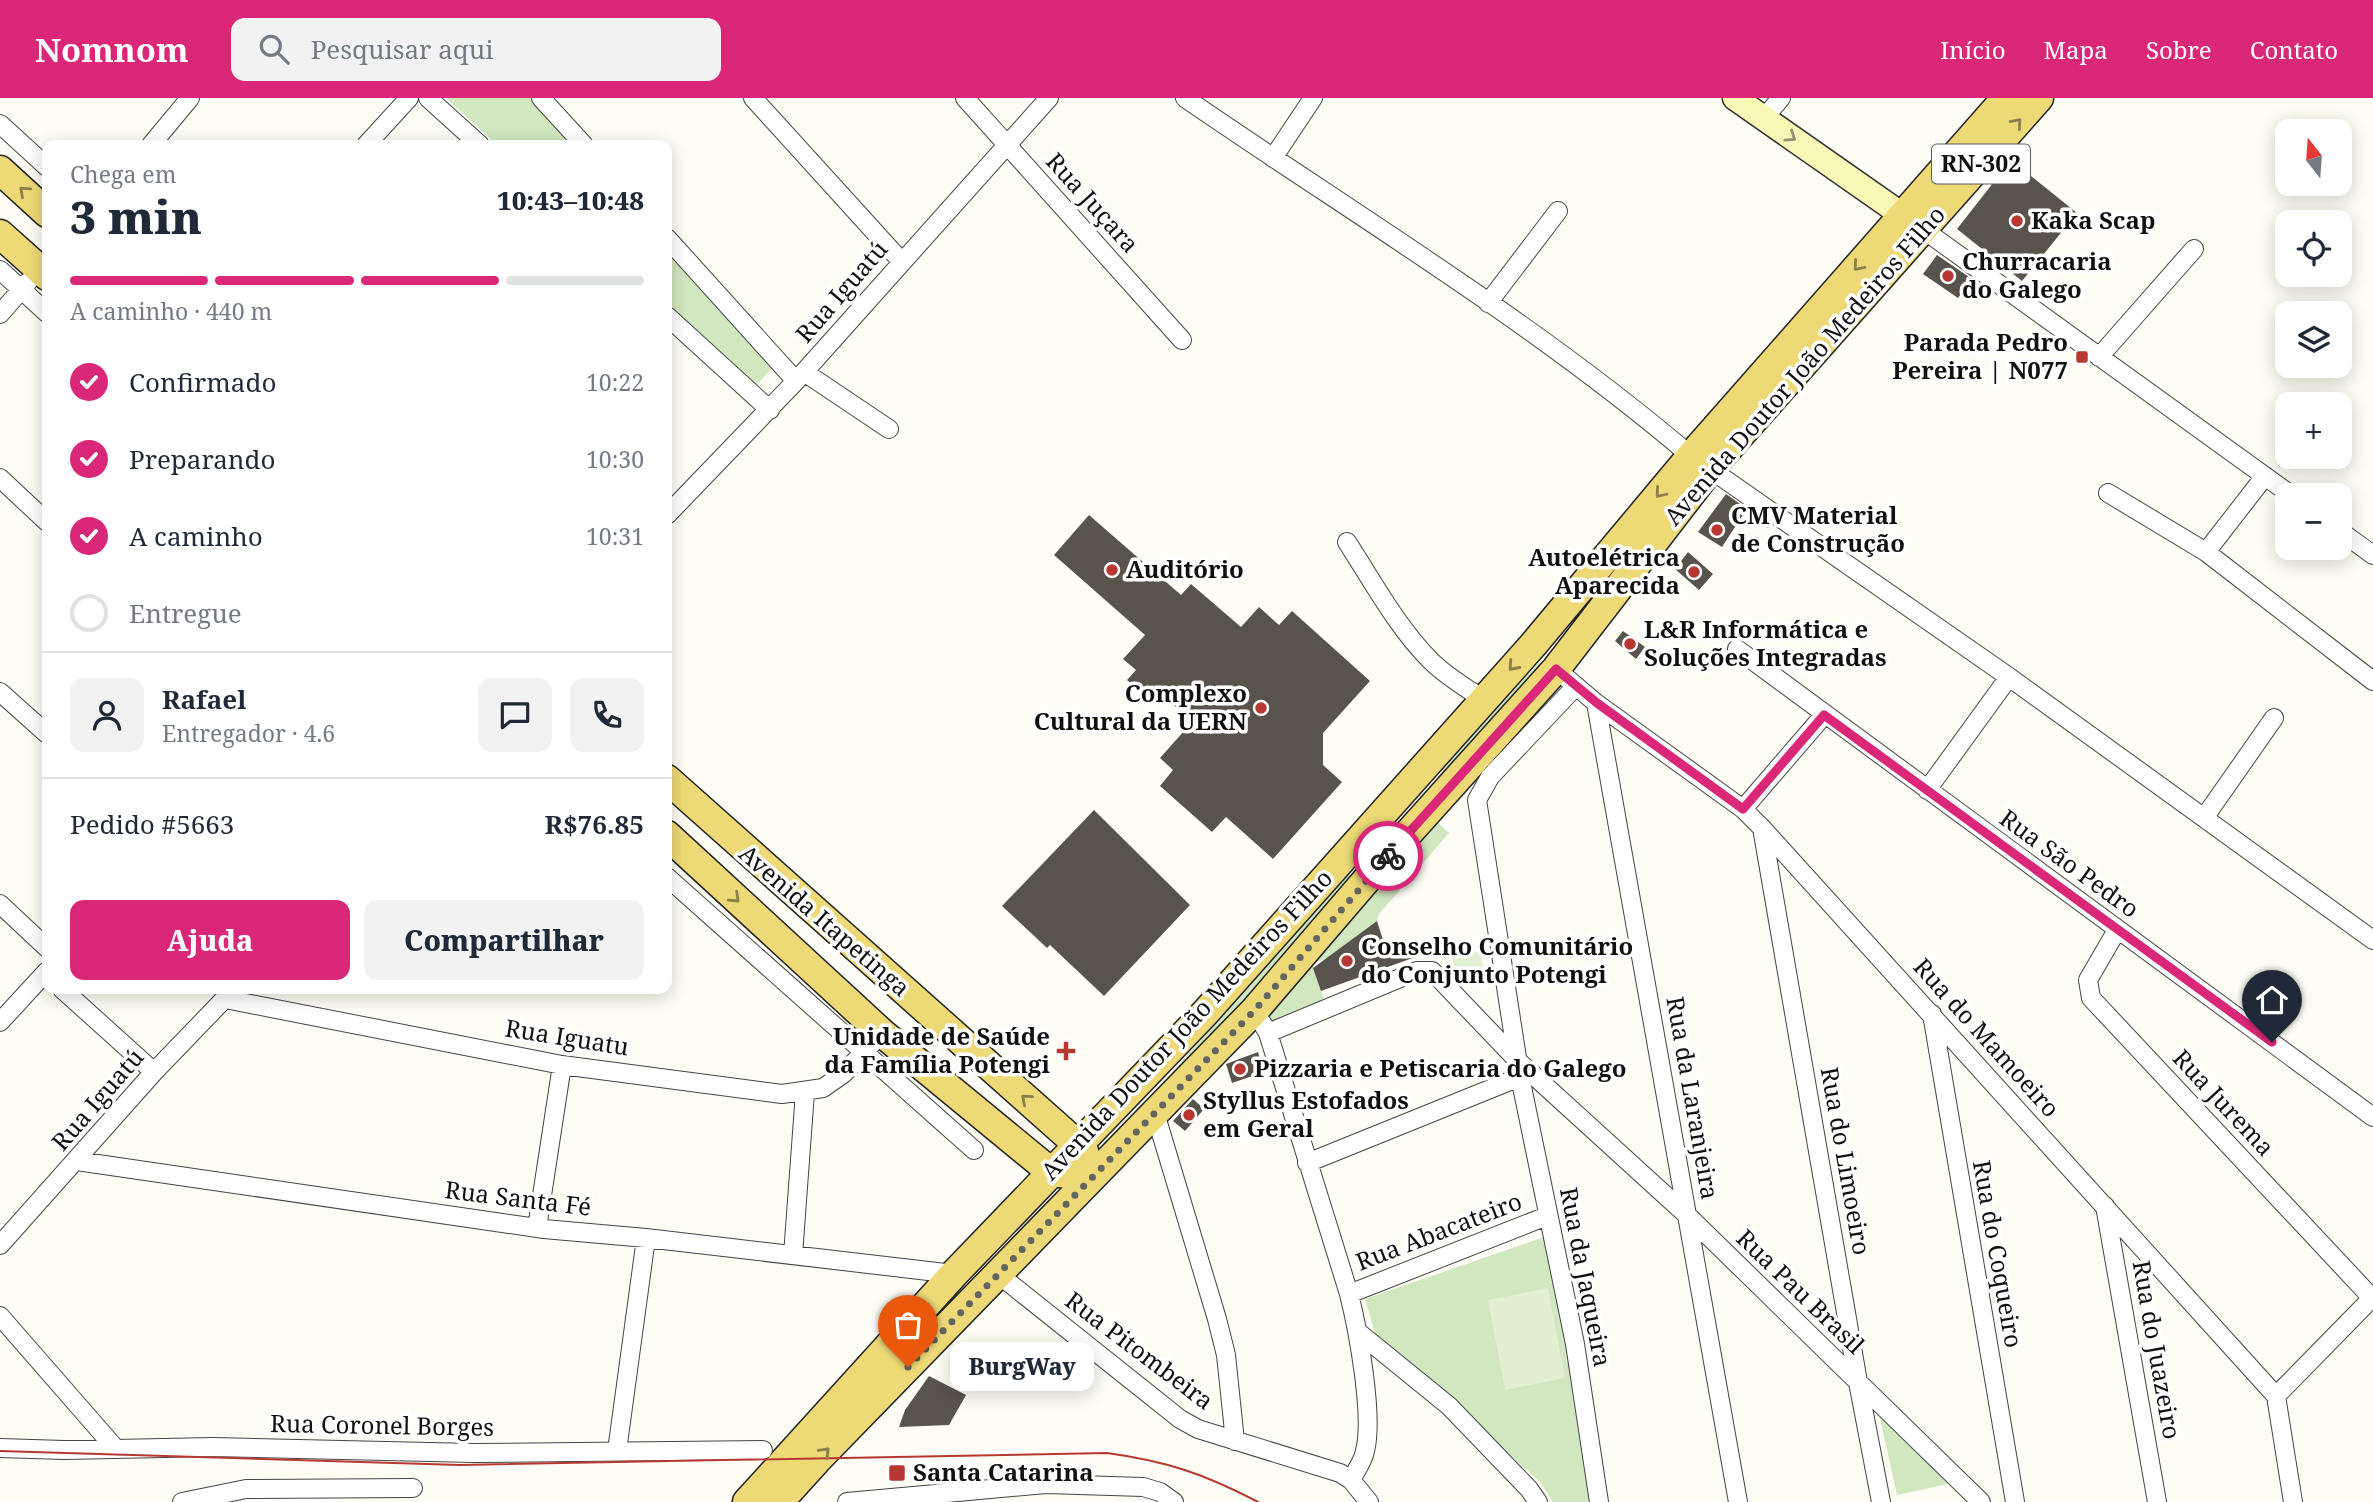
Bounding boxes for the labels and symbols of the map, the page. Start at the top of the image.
one-way arrow [2009,118,2021,131]
north arrow [2275,119,2352,196]
one-way arrow [1783,129,1796,141]
road number: RN-302 [1932,144,2030,184]
street label: Rua Juçara [1039,145,1147,259]
one-way arrow [19,187,32,199]
street label: Avenida Doutor João Medeiros Filho [1656,198,1952,532]
place label: Kaka Scap [2031,203,2155,236]
marker: Kaka Scap [2009,213,2025,229]
street label: Rua Iguatú [787,233,894,349]
place label: Churracaria do Galego [1962,244,2112,305]
one-way arrow [1854,258,1866,271]
marker: Churracaria do Galego [1940,268,1956,284]
place label: Parada Pedro Pereira | N077 [1892,325,2068,386]
marker: Parada Pedro Pereira | N077 [2074,349,2090,365]
one-way arrow [1656,484,1668,497]
place label: CMV Material de Construção [1731,498,1905,559]
marker: CMV Material de Construção [1709,522,1725,538]
place label: Autoelétrica Aparecida [1528,540,1680,601]
place label: Auditório [1126,552,1244,585]
marker: Auditório [1104,562,1120,578]
marker: Autoelétrica Aparecida [1686,564,1702,580]
place label: L&R Informática e Soluções Integradas [1644,612,1887,673]
marker: L&R Informática e Soluções Integradas [1622,636,1638,652]
one-way arrow [1509,658,1522,671]
place label: Complexo Cultural da UERN [1034,676,1247,737]
marker: Complexo Cultural da UERN [1253,700,1269,716]
street label: Rua São Pedro [1994,801,2146,925]
courier [1353,821,1423,891]
street label: Avenida Itapetinga [733,836,917,1003]
street label: Avenida Doutor João Medeiros Filho [1033,862,1339,1186]
one-way arrow [727,890,740,902]
place label: Conselho Comunitário do Conjunto Potengi [1361,929,1633,990]
street label: Rua do Mamoeiro [1907,950,2068,1124]
marker: Conselho Comunitário do Conjunto Potengi [1339,953,1355,969]
pin [2242,970,2302,1042]
street label: Rua da Laranjeira [1659,994,1728,1202]
street label: Rua Iguatu [503,1010,632,1063]
place label: Unidade de Saúde da Família Potengi [824,1019,1051,1080]
street label: Rua Iguatú [43,1041,150,1157]
marker: Unidade de Saúde da Família Potengi [1056,1041,1076,1061]
street label: Rua Jurema [2166,1041,2282,1163]
place label: Pizzaria e Petiscaria do Galego [1254,1051,1626,1084]
marker: Pizzaria e Petiscaria do Galego [1232,1061,1248,1077]
street label: Rua do Limoeiro [1814,1064,1879,1257]
place label: Styllus Estofados em Geral [1203,1083,1409,1144]
one-way arrow [1021,1095,1034,1107]
marker: Styllus Estofados em Geral [1181,1107,1197,1123]
street label: Rua do Coqueiro [1966,1157,2031,1350]
street label: Rua Santa Fé [443,1172,593,1223]
street label: Rua Abacateiro [1351,1184,1526,1277]
street label: Rua da Jaqueira [1553,1184,1620,1369]
street label: Rua Pau Brasil [1730,1221,1873,1361]
street label: Rua do Juazeiro [2126,1258,2189,1442]
street label: Rua Pitombeira [1059,1283,1221,1416]
pin [878,1295,938,1367]
callout: BurgWay [950,1342,1094,1392]
street label: Rua Coronel Borges [270,1406,494,1443]
one-way arrow [816,1447,829,1460]
place label: Santa Catarina [913,1455,1094,1488]
marker: Santa Catarina [887,1463,907,1483]

